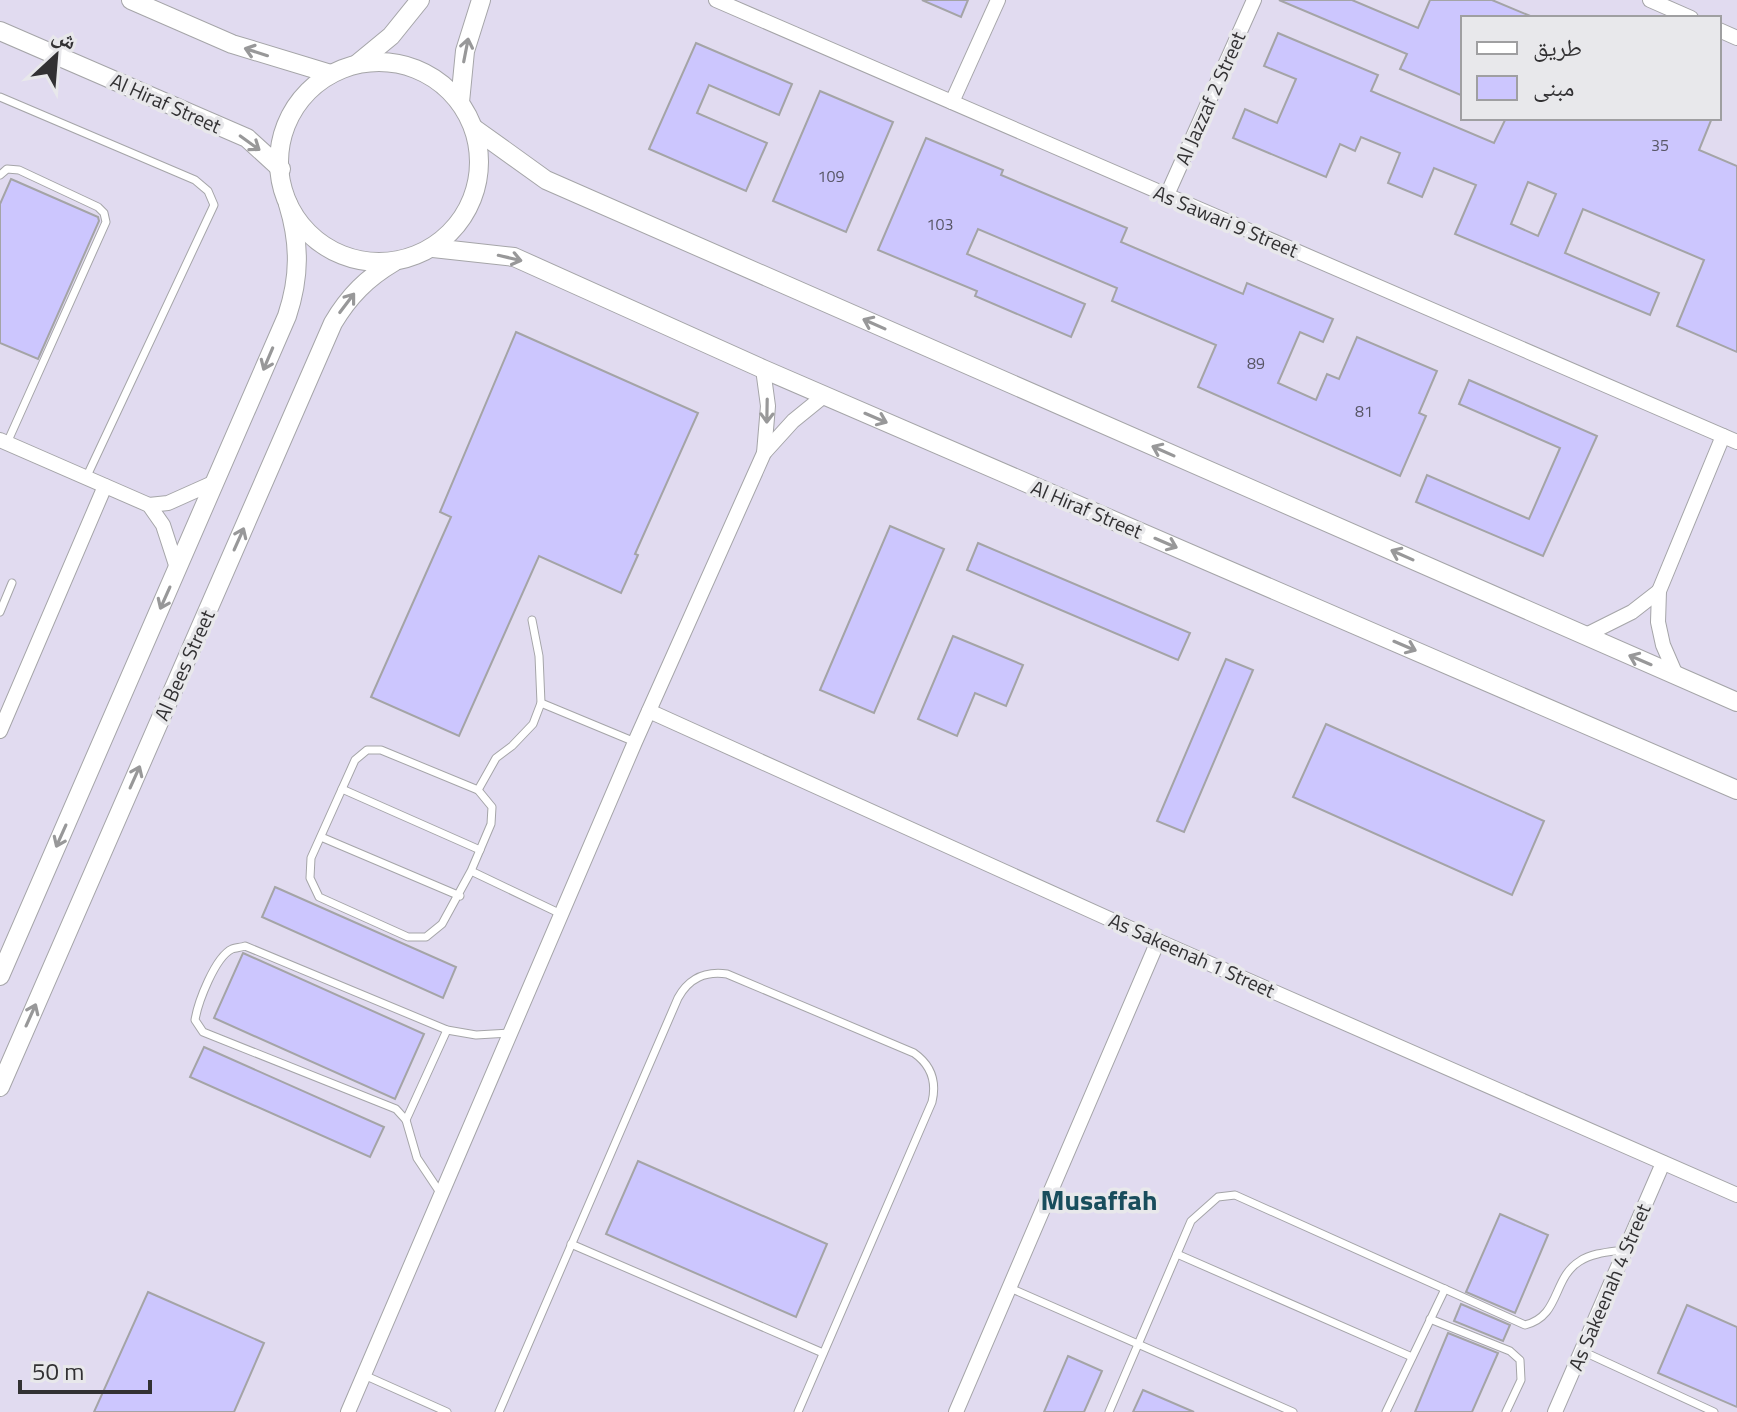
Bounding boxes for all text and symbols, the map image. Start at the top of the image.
north arrow [16,16,96,96]
legend [1461,16,1721,120]
text: ش [47,18,83,58]
street label: Al Jazzaf 2 Street [1167,26,1253,170]
text: طريق [1533,29,1582,65]
one-way arrow [460,38,475,64]
one-way arrow [244,44,269,58]
street label: Al Hiraf Street [106,65,226,141]
text: مبنى [1533,69,1574,105]
house number: 35 [1651,133,1669,157]
one-way arrow [238,135,260,151]
house number: 109 [818,164,844,188]
street label: As Sawari 9 Street [1149,177,1303,265]
house number: 103 [927,212,953,236]
one-way arrow [496,251,522,266]
one-way arrow [338,292,355,314]
one-way arrow [862,316,886,331]
one-way arrow [260,346,275,371]
house number: 89 [1247,351,1265,375]
one-way arrow [759,397,774,424]
house number: 81 [1355,399,1373,423]
one-way arrow [863,411,888,426]
one-way arrow [1152,443,1176,458]
street label: Al Hiraf Street [1026,472,1148,546]
one-way arrow [232,527,247,551]
one-way arrow [1153,536,1178,551]
one-way arrow [1390,547,1414,562]
one-way arrow [156,585,171,609]
street label: Al Bees Street [146,604,222,726]
one-way arrow [1392,639,1417,654]
one-way arrow [1628,651,1653,666]
one-way arrow [128,765,143,790]
one-way arrow [52,823,67,848]
street label: As Sakeenah 1 Street [1104,904,1280,1006]
one-way arrow [25,1004,40,1028]
district label: Musaffah [1041,1178,1157,1221]
street label: As Sakeenah 4 Street [1560,1199,1658,1375]
scale bar [20,1344,150,1394]
text: 50 m [32,1353,84,1389]

